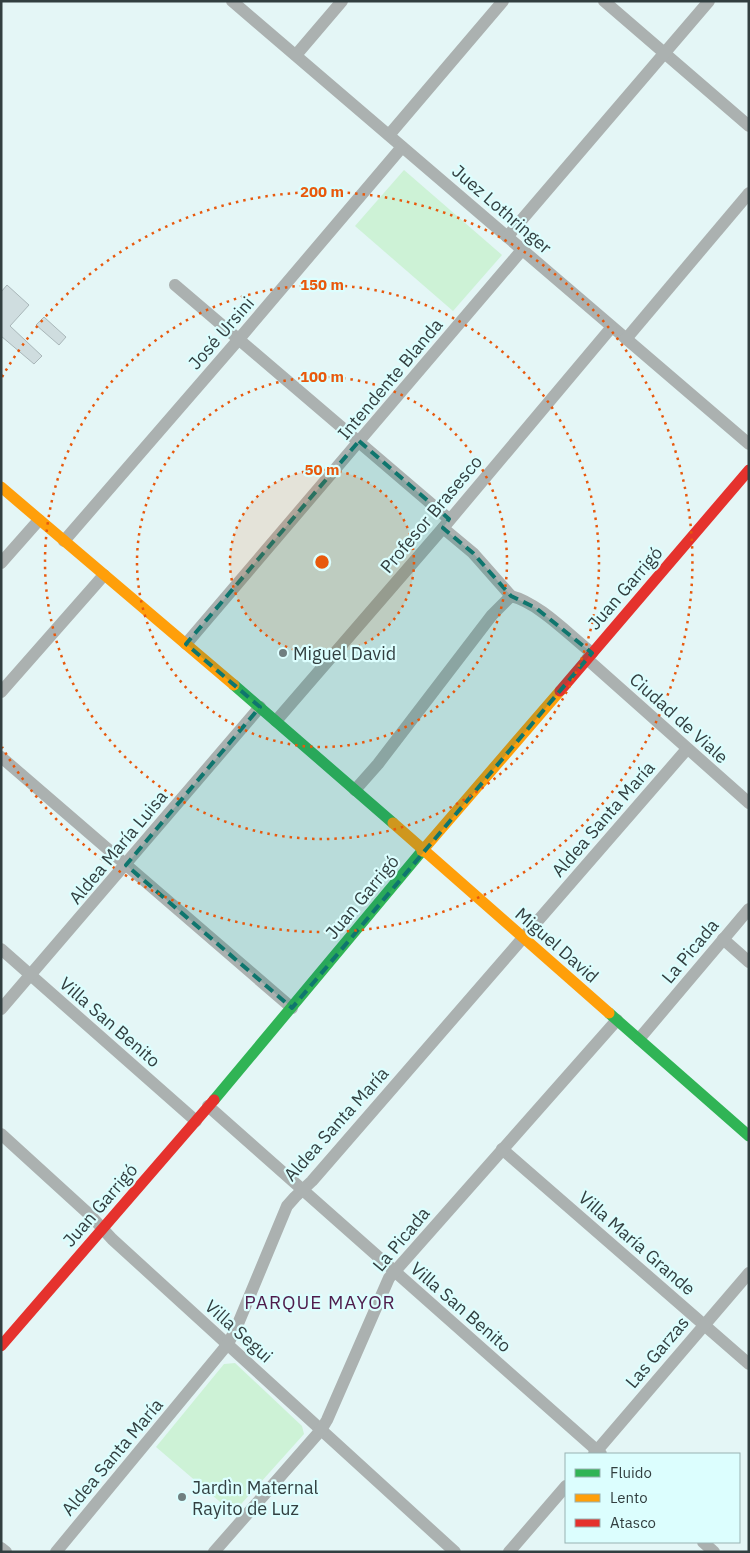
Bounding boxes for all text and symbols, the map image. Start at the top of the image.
street label: Juez Lothringer [447,159,557,259]
text: 200 m [300,182,344,201]
text: 150 m [300,275,344,294]
street label: José Ursini [183,292,259,374]
street label: Intendente Blanda [333,313,448,444]
text: 100 m [300,367,344,386]
street label: Profesor Brasesco [375,450,487,578]
text: 50 m [305,460,339,479]
street label: Juan Garrigó [583,542,667,634]
centre of rings [313,553,331,571]
place label: Miguel David [293,642,396,665]
marker: Miguel David [277,647,289,659]
street label: Ciudad de Viale [625,668,733,768]
street label: Aldea Santa María [546,756,660,882]
street label: Aldea María Luisa [64,785,173,909]
street label: Juan Garrigó [320,850,404,944]
street label: Miguel David [511,902,603,988]
street label: La Picada [656,914,724,988]
street label: Villa San Benito [55,972,165,1072]
street label: Aldea Santa María [279,1062,394,1186]
street label: Juan Garrigó [58,1159,142,1251]
street label: Villa María Grande [574,1186,700,1300]
street label: La Picada [367,1202,435,1276]
street label: Villa San Benito [406,1257,516,1357]
district label: PARQUE MAYOR [244,1290,396,1314]
street label: Villa Segui [200,1295,278,1367]
street label: Las Garzas [620,1311,694,1393]
street label: Aldea Santa María [56,1393,168,1520]
legend [565,1453,740,1543]
text: Fluido [610,1463,652,1482]
place label: Jardìn Maternal Rayito de Luz [192,1476,318,1520]
text: Lento [610,1488,648,1507]
marker: Jardìn Maternal Rayito de Luz [176,1491,188,1503]
text: Atasco [610,1513,656,1532]

